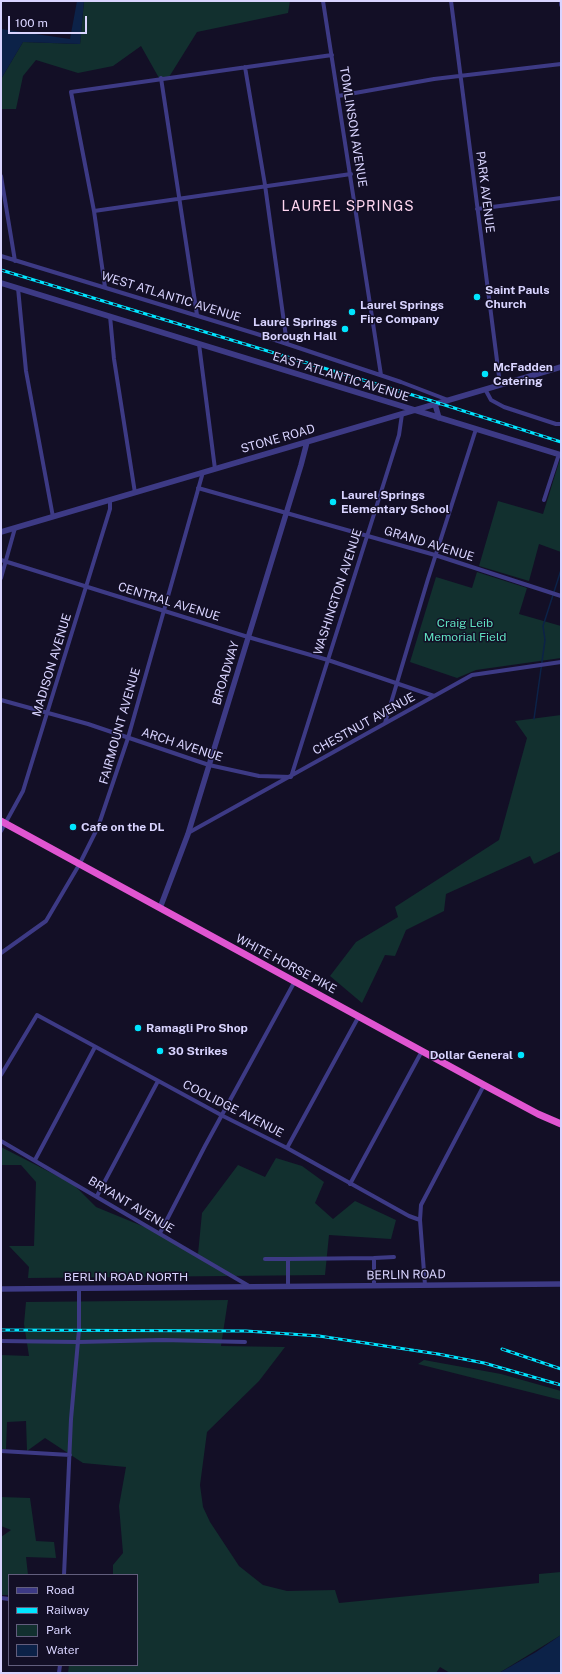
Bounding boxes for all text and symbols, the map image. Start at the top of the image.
scale bar [10,8,89,34]
text: 100 m [15,16,48,30]
street label: TOMLINSON AVENUE [336,66,370,188]
street label: PARK AVENUE [473,150,497,234]
district label: LAUREL SPRINGS [281,199,415,215]
street label: WEST ATLANTIC AVENUE [99,269,243,325]
place label: Saint Pauls Church [485,283,550,311]
marker: Saint Pauls Church [472,292,482,302]
place label: Laurel Springs Fire Company [360,298,444,326]
marker: Laurel Springs Fire Company [347,307,357,317]
place label: Laurel Springs Borough Hall [253,315,337,343]
marker: Laurel Springs Borough Hall [340,324,350,334]
street label: EAST ATLANTIC AVENUE [271,349,411,405]
place label: McFadden Catering [493,360,553,388]
marker: McFadden Catering [480,369,490,379]
street label: STONE ROAD [239,422,317,456]
place label: Laurel Springs Elementary School [341,488,450,516]
marker: Laurel Springs Elementary School [328,497,338,507]
street label: GRAND AVENUE [382,523,476,565]
street label: WASHINGTON AVENUE [311,527,365,657]
street label: CENTRAL AVENUE [116,580,222,624]
street label: MADISON AVENUE [29,612,75,718]
park label: Craig Leib Memorial Field [424,616,506,644]
street label: BROADWAY [209,639,243,707]
street label: FAIRMOUNT AVENUE [96,666,144,786]
street label: CHESTNUT AVENUE [310,690,418,758]
street label: ARCH AVENUE [140,725,224,765]
place label: Cafe on the DL [81,820,165,834]
marker: Cafe on the DL [68,822,78,832]
street label: WHITE HORSE PIKE [233,931,339,997]
place label: Ramagli Pro Shop [146,1021,248,1035]
marker: Ramagli Pro Shop [133,1023,143,1033]
place label: 30 Strikes [168,1044,228,1058]
marker: 30 Strikes [155,1046,165,1056]
place label: Dollar General [430,1048,513,1062]
marker: Dollar General [516,1050,526,1060]
street label: COOLIDGE AVENUE [180,1077,286,1141]
street label: BRYANT AVENUE [85,1174,177,1236]
street label: BERLIN ROAD [366,1267,446,1283]
street label: BERLIN ROAD NORTH [64,1270,188,1284]
legend [8,1574,138,1666]
text: Road [46,1583,74,1597]
text: Railway [46,1603,89,1617]
text: Park [46,1623,72,1637]
text: Water [46,1643,79,1657]

